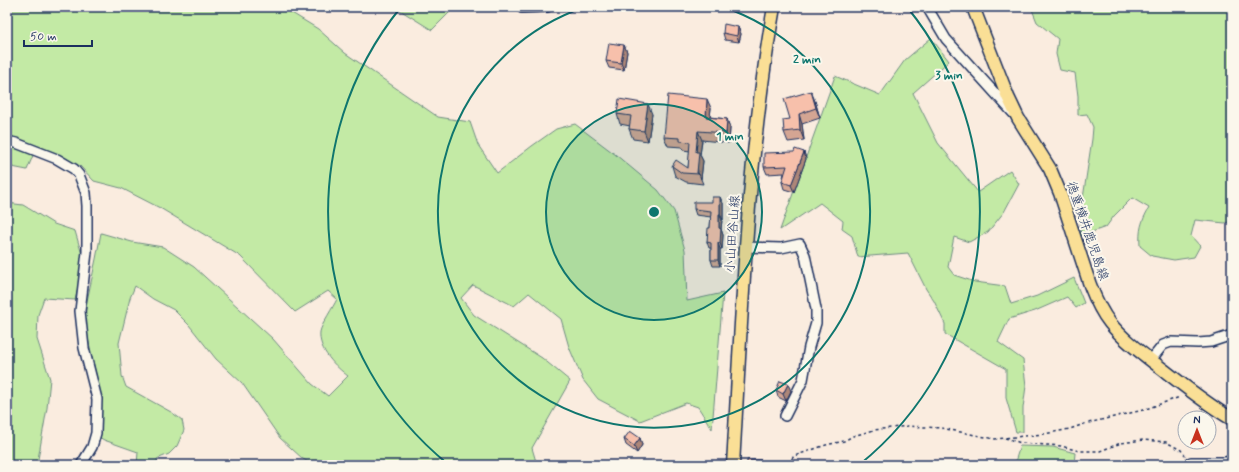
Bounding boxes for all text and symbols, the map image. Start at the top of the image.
scale bar [24,22,92,48]
text: 50 m [30,29,57,45]
text: 2 min [793,52,821,68]
text: 3 min [935,68,963,84]
text: 1 min [716,129,744,145]
street label: 徳重横井鹿児島線 [1062,179,1112,284]
street label: 小山田谷山線 [722,194,744,274]
centre of rings [647,205,661,219]
north arrow [1177,410,1217,450]
text: N [1193,414,1201,428]

